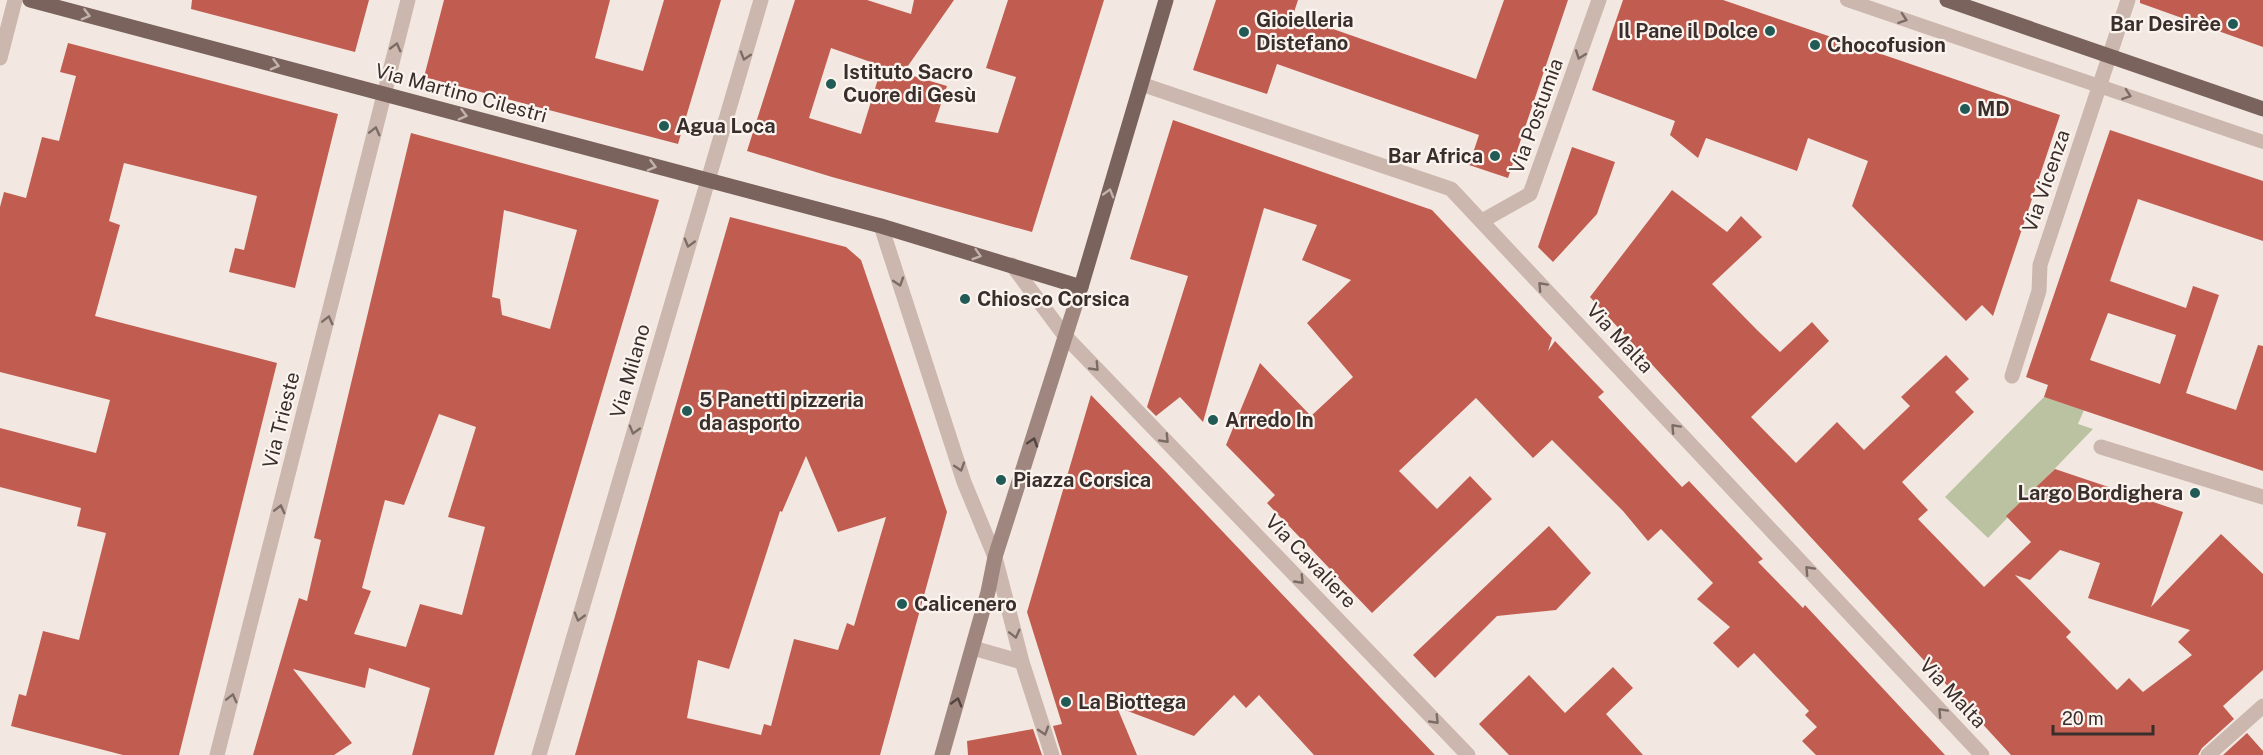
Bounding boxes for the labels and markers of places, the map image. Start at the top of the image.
place label: Gioielleria Distefano [1256,8,1354,55]
place label: Bar Desirèe [2110,12,2221,36]
marker: Bar Desirèe [2226,17,2240,31]
place label: Il Pane il Dolce [1618,19,1758,43]
marker: Il Pane il Dolce [1763,24,1777,38]
marker: Gioielleria Distefano [1237,25,1251,39]
place label: Chocofusion [1827,33,1946,57]
marker: Chocofusion [1808,38,1822,52]
place label: Istituto Sacro Cuore di Gesù [843,60,976,107]
marker: Istituto Sacro Cuore di Gesù [824,77,838,91]
place label: MD [1977,97,2010,121]
marker: MD [1958,102,1972,116]
place label: Agua Loca [676,114,775,138]
marker: Agua Loca [657,119,671,133]
place label: Bar Africa [1388,144,1483,168]
marker: Bar Africa [1488,149,1502,163]
place label: Chiosco Corsica [977,287,1130,311]
marker: Chiosco Corsica [958,292,972,306]
place label: 5 Panetti pizzeria da asporto [699,388,864,435]
marker: 5 Panetti pizzeria da asporto [680,404,694,418]
place label: Arredo In [1225,408,1314,432]
marker: Arredo In [1206,413,1220,427]
place label: Piazza Corsica [1013,468,1151,492]
marker: Piazza Corsica [994,473,1008,487]
place label: Largo Bordighera [2018,481,2183,505]
marker: Largo Bordighera [2188,486,2202,500]
place label: Calicenero [914,592,1017,616]
marker: Calicenero [895,597,909,611]
place label: La Biottega [1078,690,1186,714]
marker: La Biottega [1059,695,1073,709]

